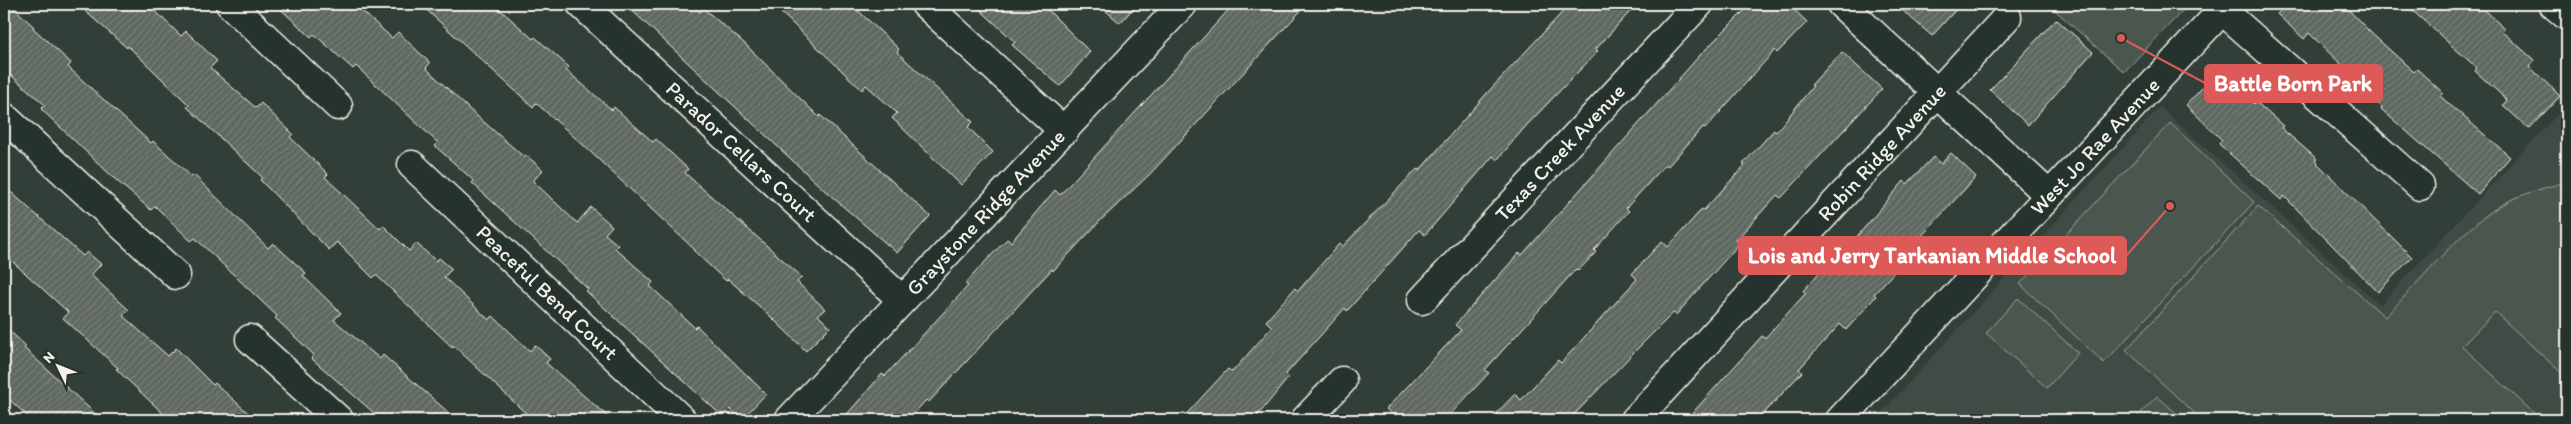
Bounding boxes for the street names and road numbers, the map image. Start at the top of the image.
street label: West Jo Rae Avenue [2025,72,2165,220]
street label: Parador Cellars Court [661,76,822,227]
street label: Texas Creek Avenue [1489,78,1630,226]
street label: Robin Ridge Avenue [1812,78,1951,226]
street label: Graystone Ridge Avenue [901,124,1070,300]
street label: Peaceful Bend Court [472,220,624,365]

